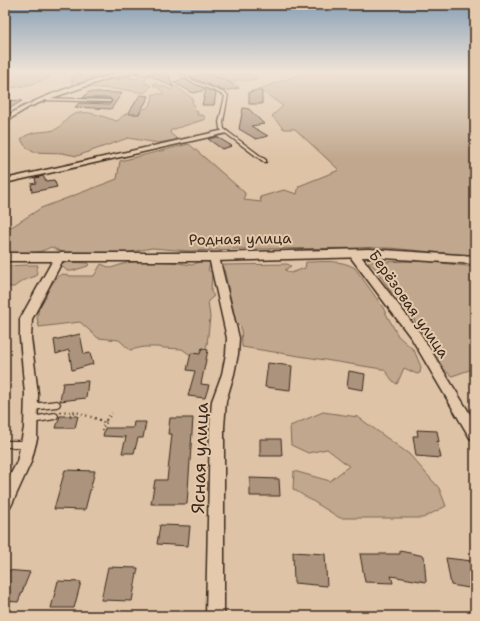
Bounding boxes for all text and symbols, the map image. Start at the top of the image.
street label: Родная улица [188,228,292,250]
street label: Берёзовая улица [364,246,454,362]
street label: Ясная улица [186,402,214,514]

